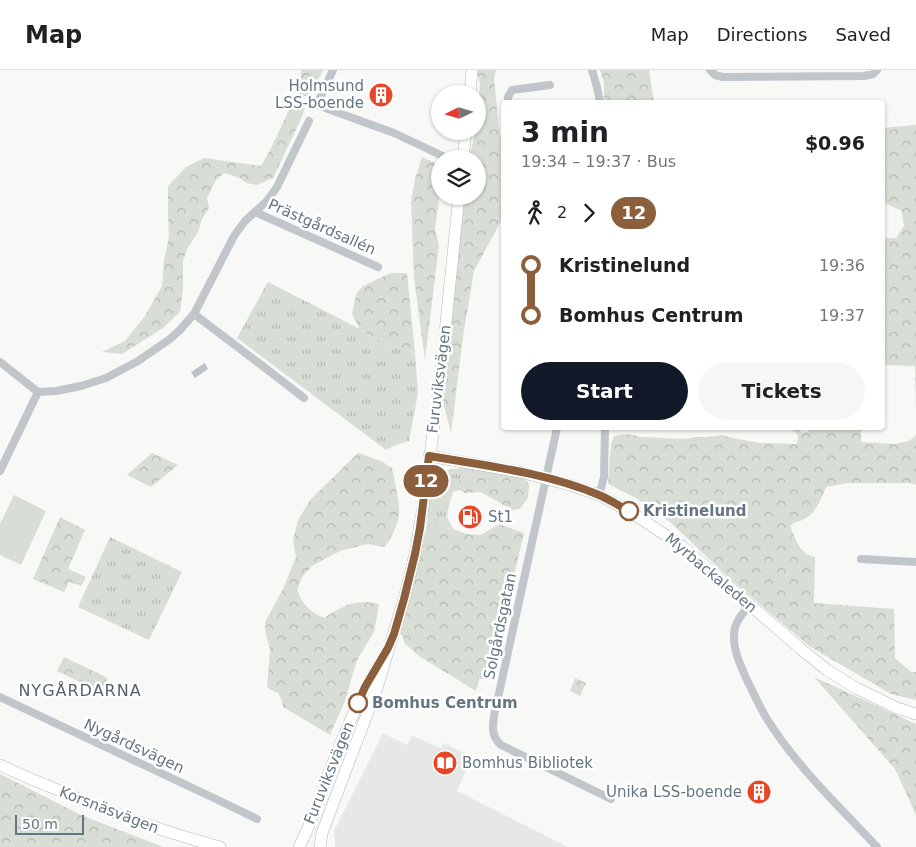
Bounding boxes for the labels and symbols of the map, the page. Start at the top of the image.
place label: Holmsund LSS-boende [275,77,364,112]
building icon: Holmsund LSS-boende [368,82,394,108]
north arrow [431,85,486,140]
street label: Prästgårdsallén [265,195,379,259]
street label: Furuviksvägen [423,324,455,434]
line badge: 12 [404,465,448,497]
marker: Kristinelund [619,501,639,521]
place label: Kristinelund [643,502,747,520]
fuel station icon: St1 [457,504,483,530]
place label: St1 [488,508,513,526]
street label: Myrbackaleden [661,529,761,617]
street label: Solgårdsgatan [480,571,520,681]
district label: NYGÅRDARNA [18,681,142,700]
marker: Bomhus Centrum [348,693,368,713]
place label: Bomhus Centrum [372,694,518,712]
street label: Nygårdsvägen [81,715,187,777]
street label: Furuviksvägen [300,719,358,827]
library icon: Bomhus Bibliotek [432,750,458,776]
place label: Bomhus Bibliotek [462,754,593,772]
building icon: Unika LSS-boende [746,779,772,805]
street label: Korsnäsvägen [57,783,161,837]
place label: Unika LSS-boende [606,783,742,801]
scale bar [15,812,84,835]

